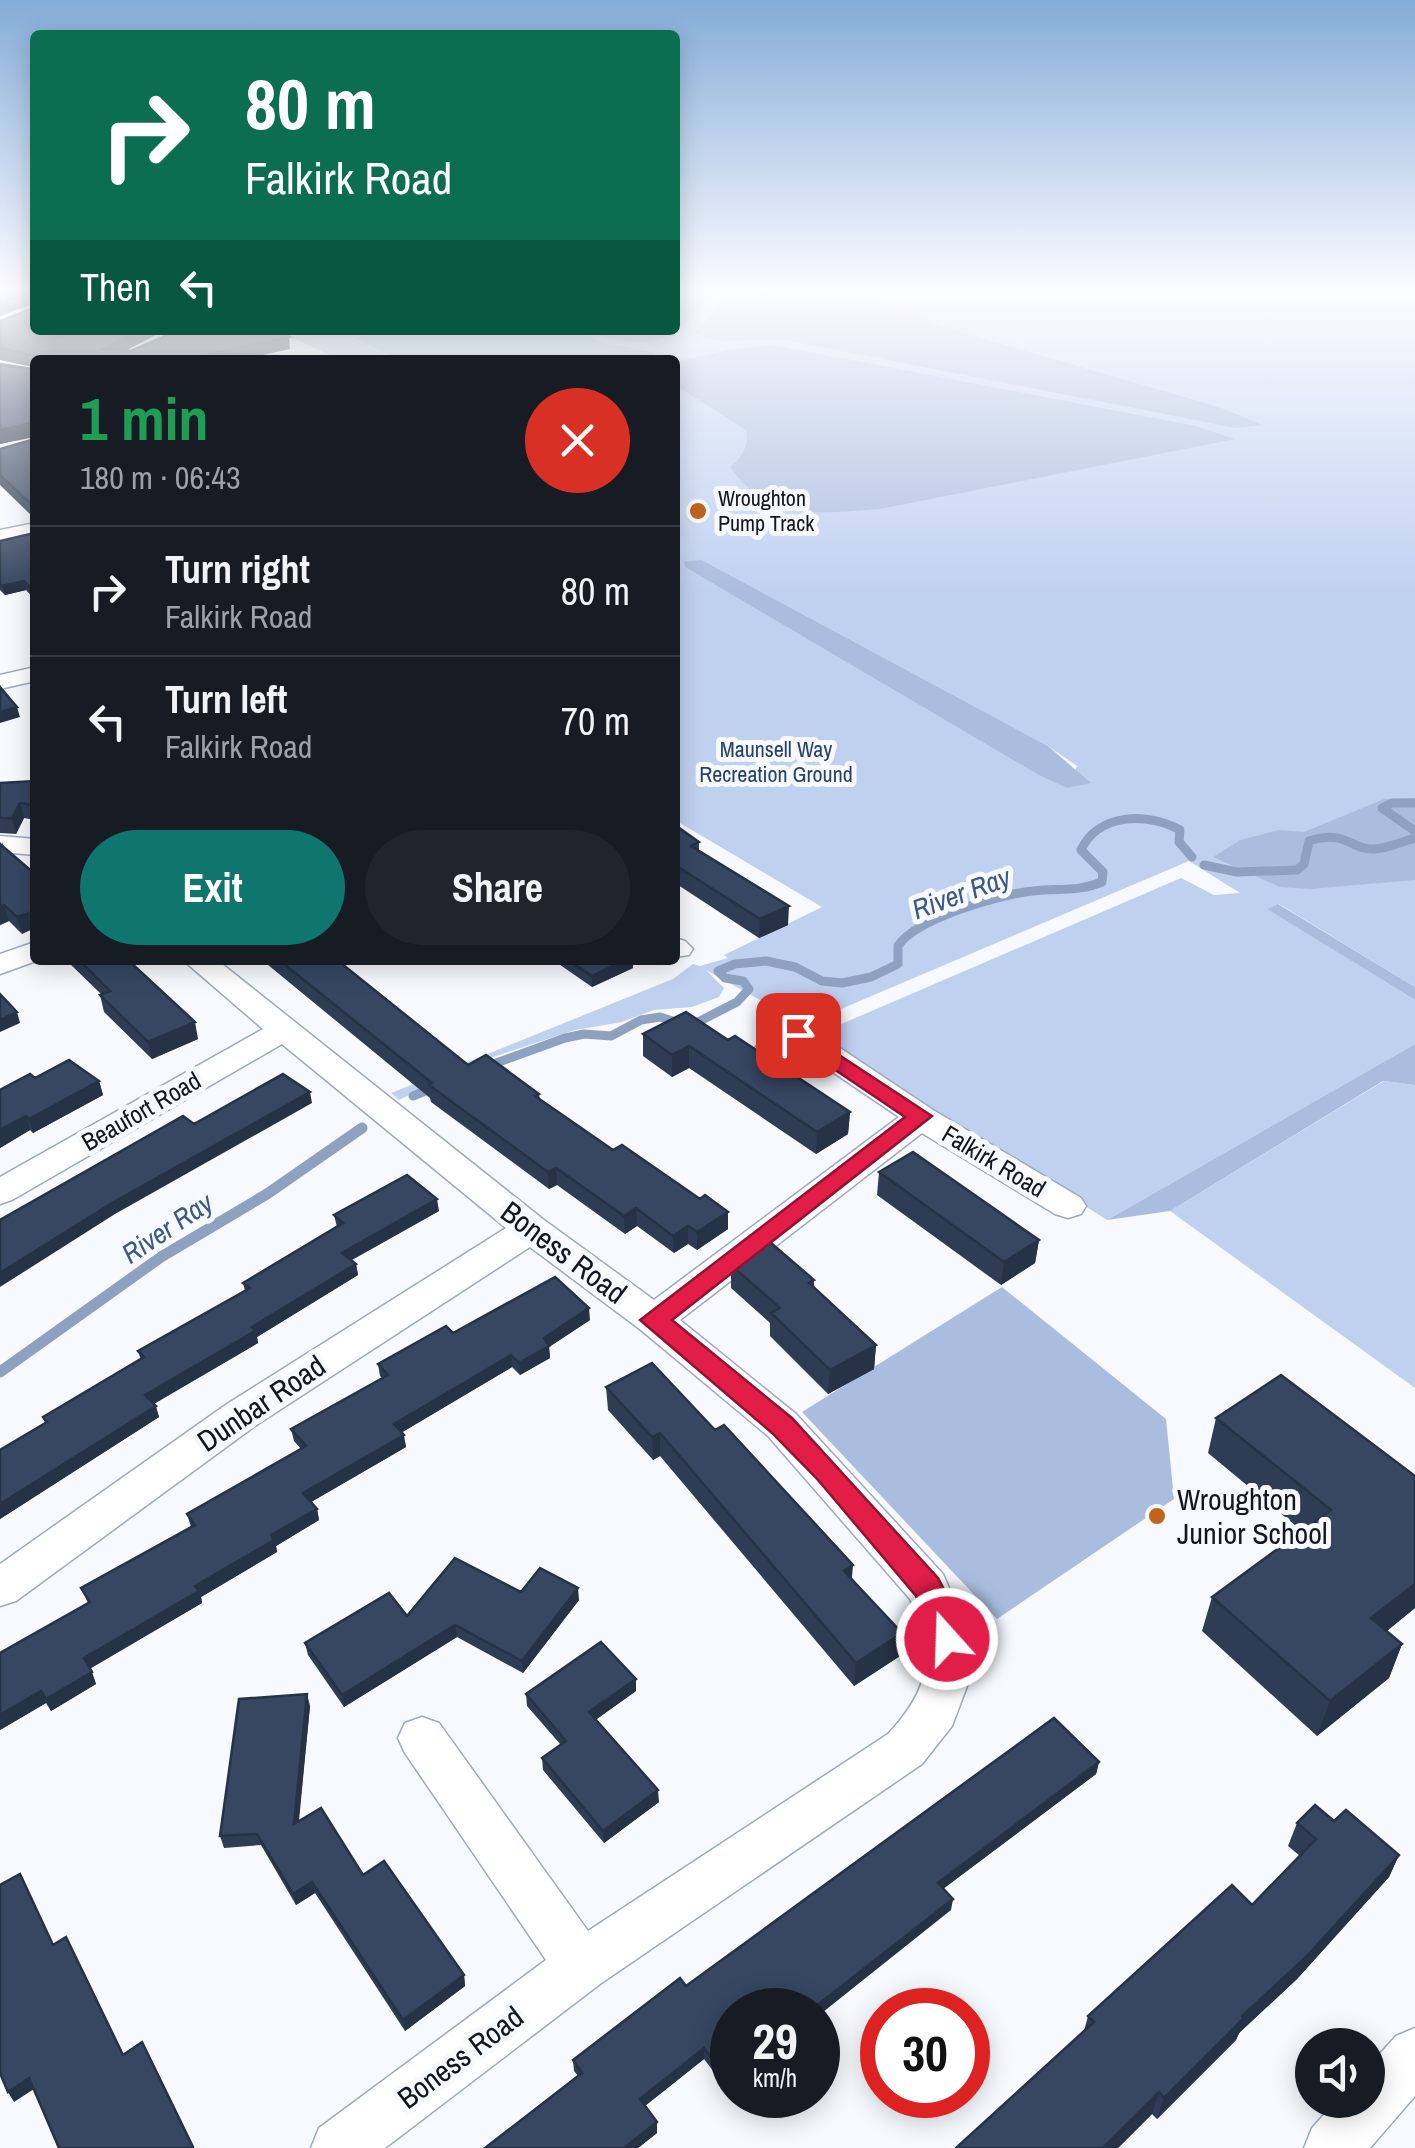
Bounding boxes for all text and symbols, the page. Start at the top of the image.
text: 80 m [245,57,376,151]
icon: right [80,70,210,200]
text: Falkirk Road [245,147,452,208]
icon: left [171,260,226,315]
text: Then [80,262,151,313]
text: 1 min [80,378,209,459]
button: close [525,388,630,493]
text: 180 m · 06:43 [80,456,240,499]
place label: Wroughton Pump Track [718,483,815,538]
marker: Wroughton Pump Track [687,500,709,522]
text: Turn right [165,544,310,595]
icon: right [80,564,135,619]
text: 80 m [561,566,630,617]
text: Falkirk Road [165,595,312,638]
text: Turn left [165,674,287,725]
icon: left [80,694,135,749]
text: 70 m [561,696,630,747]
text: Falkirk Road [165,725,312,768]
park label: Maunsell Way Recreation Ground [699,734,853,789]
button: Exit [80,830,345,945]
button: Share [365,830,630,945]
water label: River Ray [907,857,1017,928]
pin [756,993,841,1078]
icon: arrive [771,1008,826,1063]
street label: Beaufort Road [75,1063,207,1159]
street label: Falkirk Road [936,1117,1052,1205]
water label: River Ray [114,1183,221,1272]
street label: Boness Road [493,1192,635,1312]
street label: Dunbar Road [189,1346,333,1460]
place label: Wroughton Junior School [1177,1479,1327,1553]
marker: Wroughton Junior School [1146,1505,1168,1527]
position arrow [895,1587,999,1691]
speed limit sign: 30 [860,1988,990,2118]
street label: Boness Road [389,1997,531,2117]
text: 29 [752,2007,798,2075]
map controls [1295,2028,1385,2118]
button: sound [1295,2028,1385,2118]
text: km/h [753,2061,797,2095]

